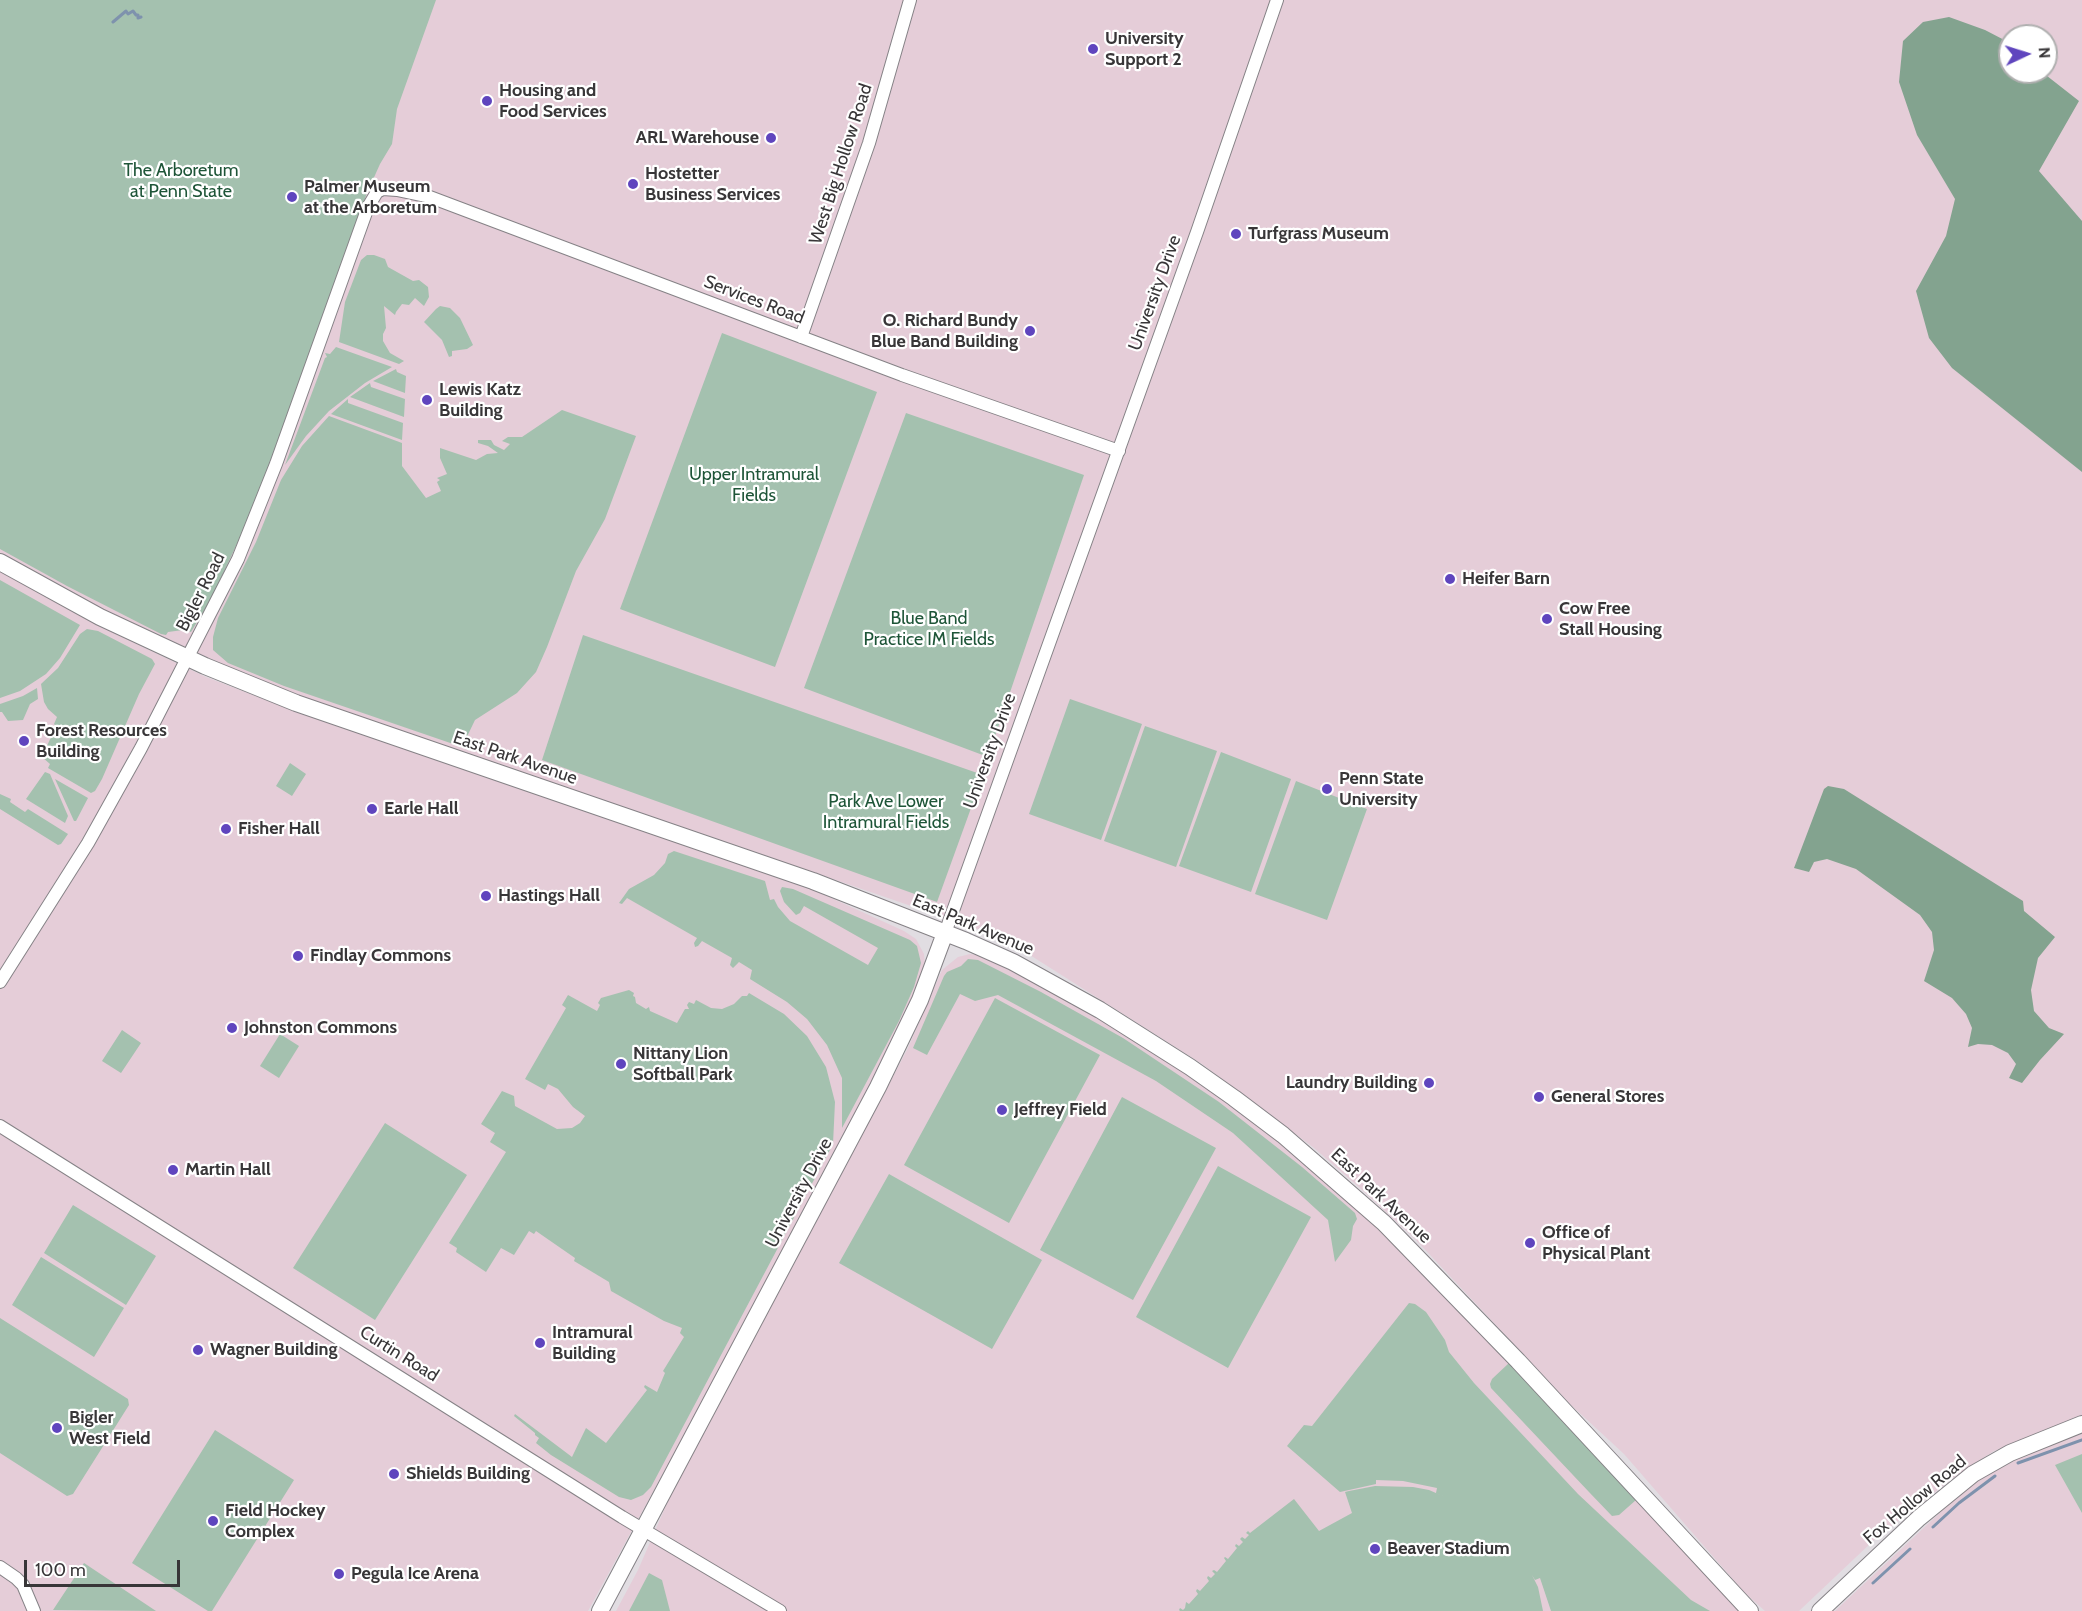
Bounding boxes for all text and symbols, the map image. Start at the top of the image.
north arrow [1998,24,2058,84]
place label: University Support 2 [1105,28,1184,70]
marker: University Support 2 [1086,42,1100,56]
text: N [2035,47,2054,59]
place label: Housing and Food Services [499,80,607,122]
street label: West Big Hollow Road [805,81,877,247]
marker: Housing and Food Services [480,94,494,108]
place label: ARL Warehouse [636,127,759,149]
marker: ARL Warehouse [764,131,778,145]
park label: The Arboretum at Penn State [123,160,239,202]
place label: Hostetter Business Services [645,163,780,206]
place label: Palmer Museum at the Arboretum [304,176,437,219]
marker: Hostetter Business Services [626,177,640,191]
marker: Palmer Museum at the Arboretum [285,190,299,204]
place label: Turfgrass Museum [1248,223,1389,245]
marker: Turfgrass Museum [1229,227,1243,241]
street label: University Drive [1124,232,1186,354]
street label: Services Road [701,271,807,329]
place label: O. Richard Bundy Blue Band Building [871,310,1018,352]
marker: O. Richard Bundy Blue Band Building [1023,324,1037,338]
place label: Lewis Katz Building [439,379,521,422]
marker: Lewis Katz Building [420,393,434,407]
park label: Upper Intramural Fields [689,464,819,506]
street label: Bigler Road [172,549,230,635]
place label: Heifer Barn [1462,568,1550,590]
marker: Heifer Barn [1443,572,1457,586]
place label: Cow Free Stall Housing [1559,598,1662,640]
park label: Blue Band Practice IM Fields [864,608,994,650]
marker: Cow Free Stall Housing [1540,612,1554,626]
street label: University Drive [959,690,1021,812]
place label: Forest Resources Building [36,720,167,762]
street label: East Park Avenue [450,727,580,789]
marker: Forest Resources Building [17,734,31,748]
place label: Penn State University [1339,768,1423,810]
marker: Penn State University [1320,782,1334,796]
park label: Park Ave Lower Intramural Fields [823,791,949,834]
place label: Earle Hall [384,798,458,820]
marker: Earle Hall [365,802,379,816]
place label: Fisher Hall [238,818,320,840]
marker: Fisher Hall [219,822,233,836]
place label: Hastings Hall [498,885,600,907]
marker: Hastings Hall [479,889,493,903]
street label: East Park Avenue [909,890,1037,960]
place label: Findlay Commons [310,945,451,967]
marker: Findlay Commons [291,949,305,963]
place label: Johnston Commons [244,1017,397,1039]
marker: Johnston Commons [225,1021,239,1035]
place label: Nittany Lion Softball Park [633,1043,733,1086]
marker: Nittany Lion Softball Park [614,1057,628,1071]
place label: Laundry Building [1286,1072,1417,1094]
marker: Laundry Building [1422,1076,1436,1090]
place label: General Stores [1551,1086,1664,1108]
marker: General Stores [1532,1090,1546,1104]
place label: Jeffrey Field [1014,1099,1107,1121]
marker: Jeffrey Field [995,1103,1009,1117]
street label: University Drive [761,1134,837,1252]
street label: East Park Avenue [1326,1144,1436,1248]
place label: Martin Hall [185,1159,271,1181]
marker: Martin Hall [166,1163,180,1177]
place label: Office of Physical Plant [1542,1222,1650,1264]
marker: Office of Physical Plant [1523,1236,1537,1250]
street label: Curtin Road [356,1321,442,1387]
place label: Intramural Building [552,1322,633,1364]
marker: Intramural Building [533,1336,547,1350]
place label: Wagner Building [210,1339,337,1361]
marker: Wagner Building [191,1343,205,1357]
place label: Bigler West Field [69,1407,151,1450]
marker: Bigler West Field [50,1421,64,1435]
street label: Fox Hollow Road [1859,1451,1971,1549]
place label: Shields Building [406,1463,530,1485]
marker: Shields Building [387,1467,401,1481]
place label: Field Hockey Complex [225,1500,325,1543]
marker: Field Hockey Complex [206,1514,220,1528]
place label: Beaver Stadium [1387,1538,1510,1560]
marker: Beaver Stadium [1368,1542,1382,1556]
scale bar [27,1548,183,1586]
text: 100 m [35,1559,86,1581]
place label: Pegula Ice Arena [351,1563,479,1585]
marker: Pegula Ice Arena [332,1567,346,1581]

